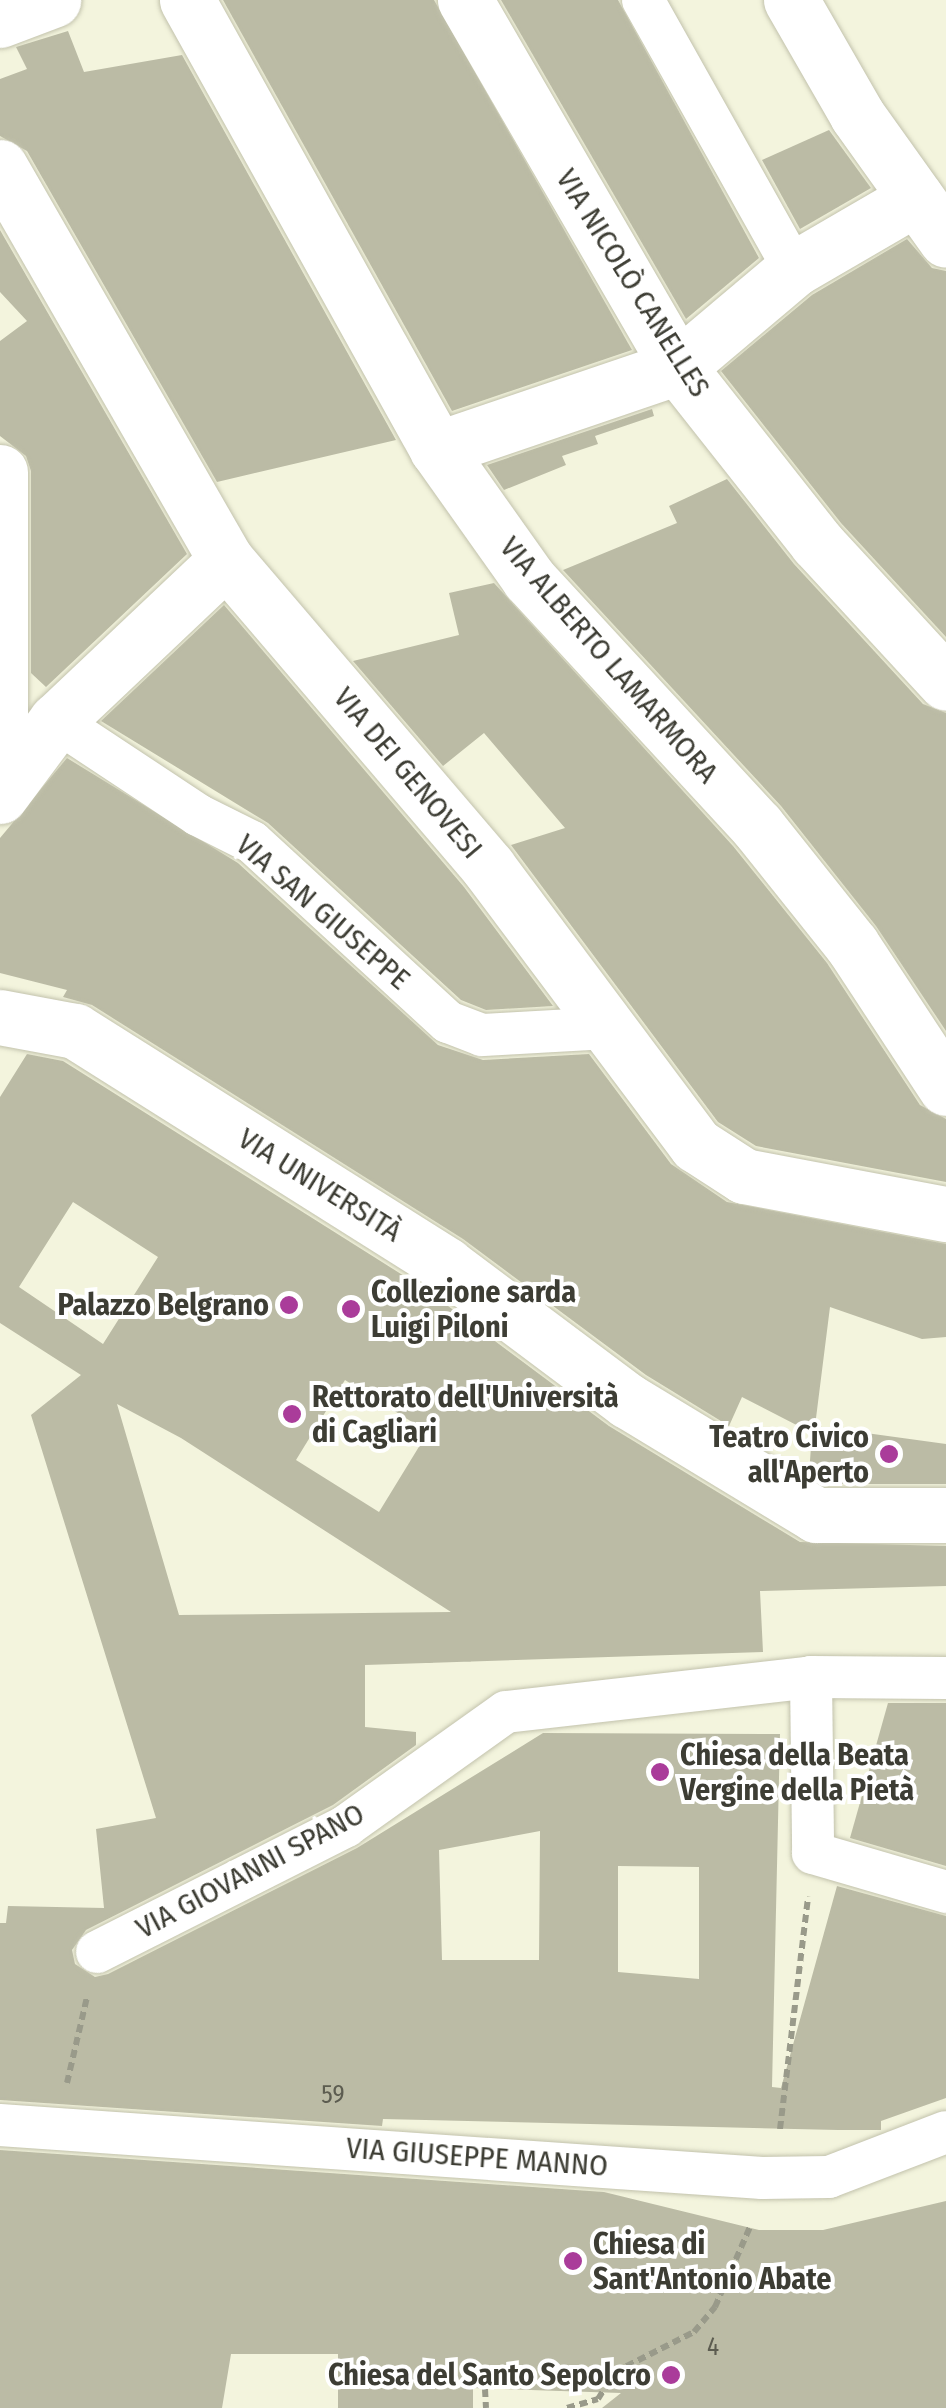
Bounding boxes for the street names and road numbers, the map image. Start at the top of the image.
street label: VIA NICOLÒ CANELLES [548,162,718,404]
street label: VIA ALBERTO LAMARMORA [492,530,726,790]
street label: VIA DEI GENOVESI [326,680,490,866]
street label: VIA SAN GIUSEPPE [229,827,417,997]
street label: VIA UNIVERSITÀ [232,1120,408,1250]
street label: VIA GIOVANNI SPANO [130,1796,370,1946]
street label: VIA GIUSEPPE MANNO [345,2130,609,2184]

